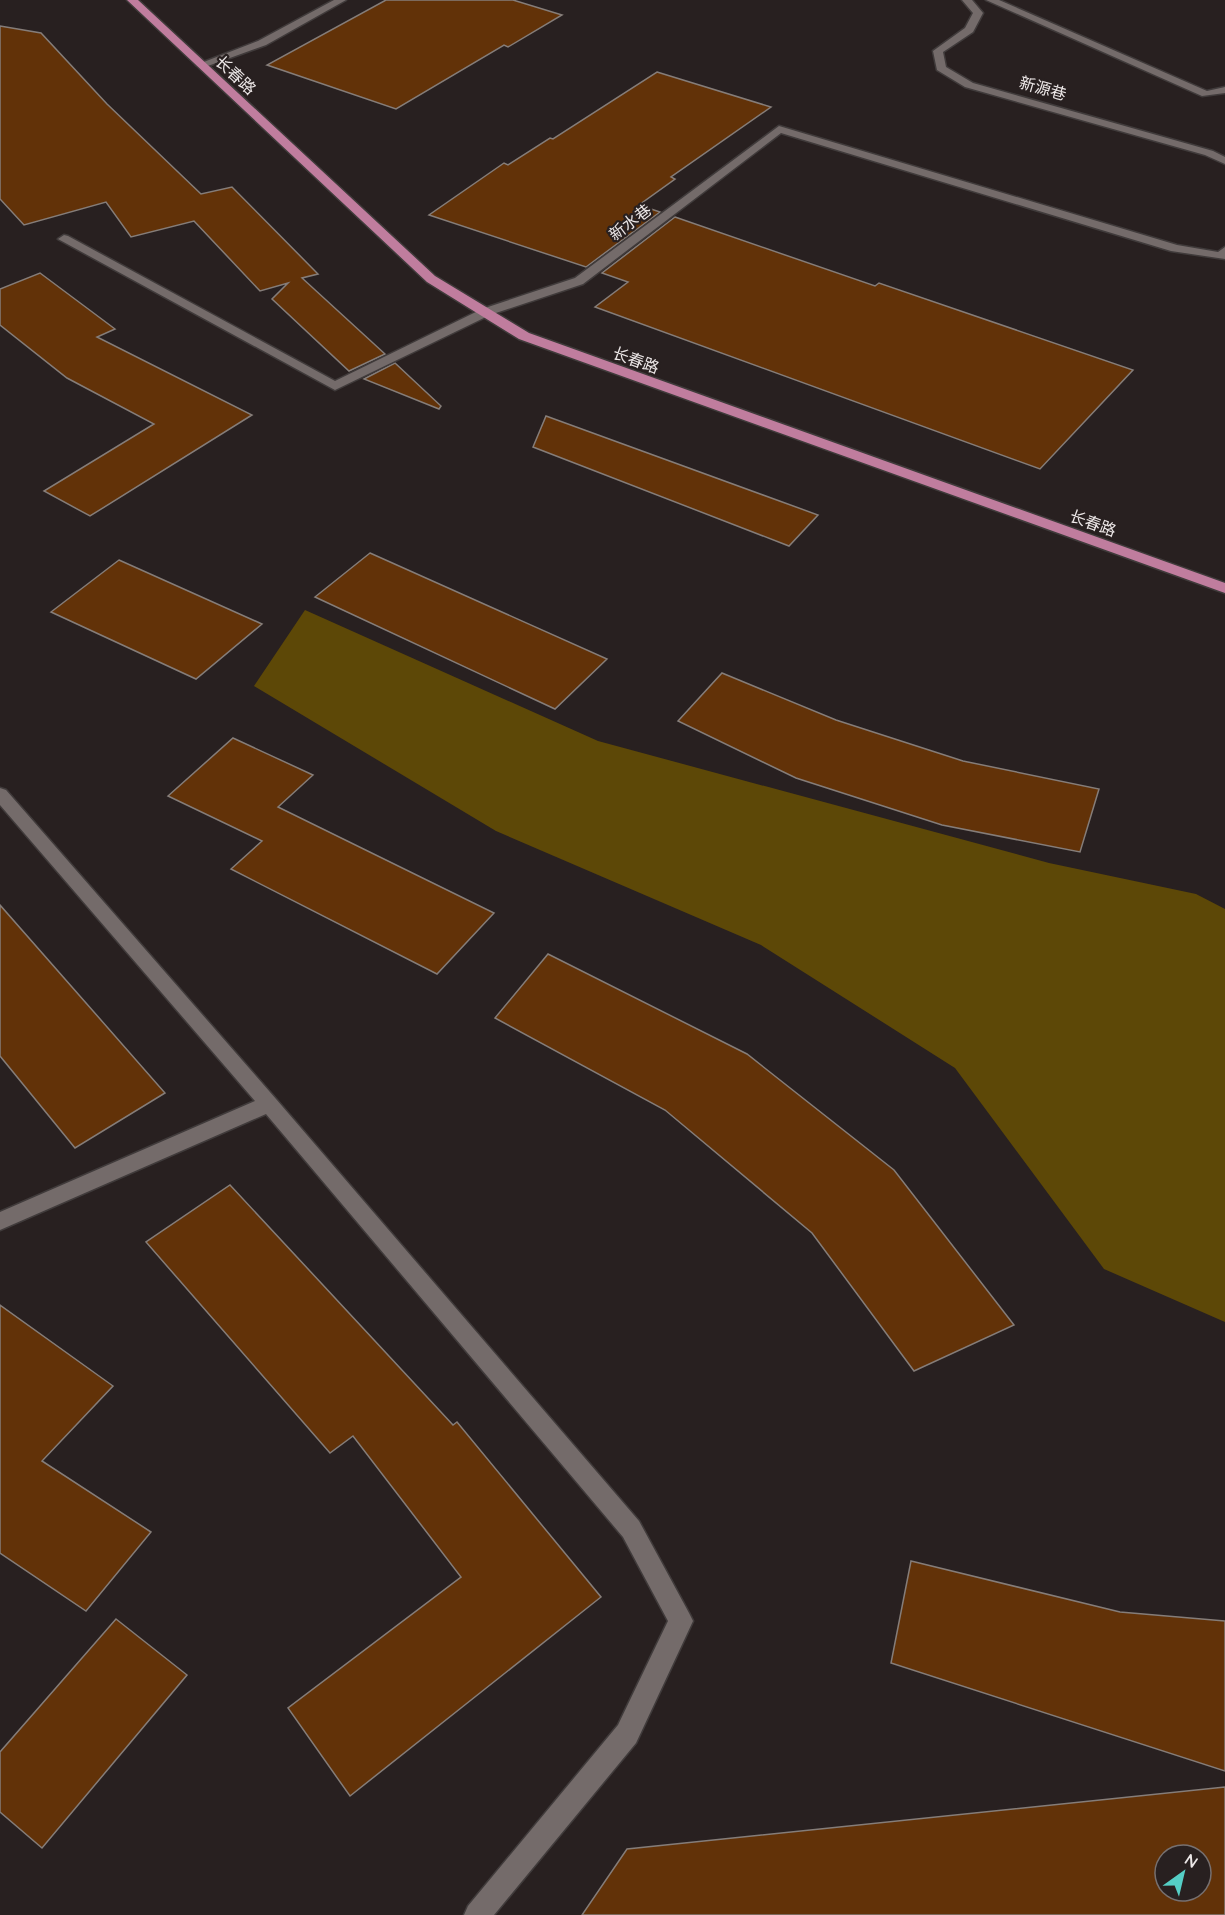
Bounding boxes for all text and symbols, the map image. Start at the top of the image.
street label: 长春路 [212,51,260,99]
street label: 新源巷 [1017,72,1069,104]
street label: 新水巷 [605,200,655,244]
street label: 长春路 [610,342,662,378]
street label: 长春路 [1067,505,1119,541]
north arrow [1153,1843,1213,1903]
text: N [1181,1849,1202,1872]

